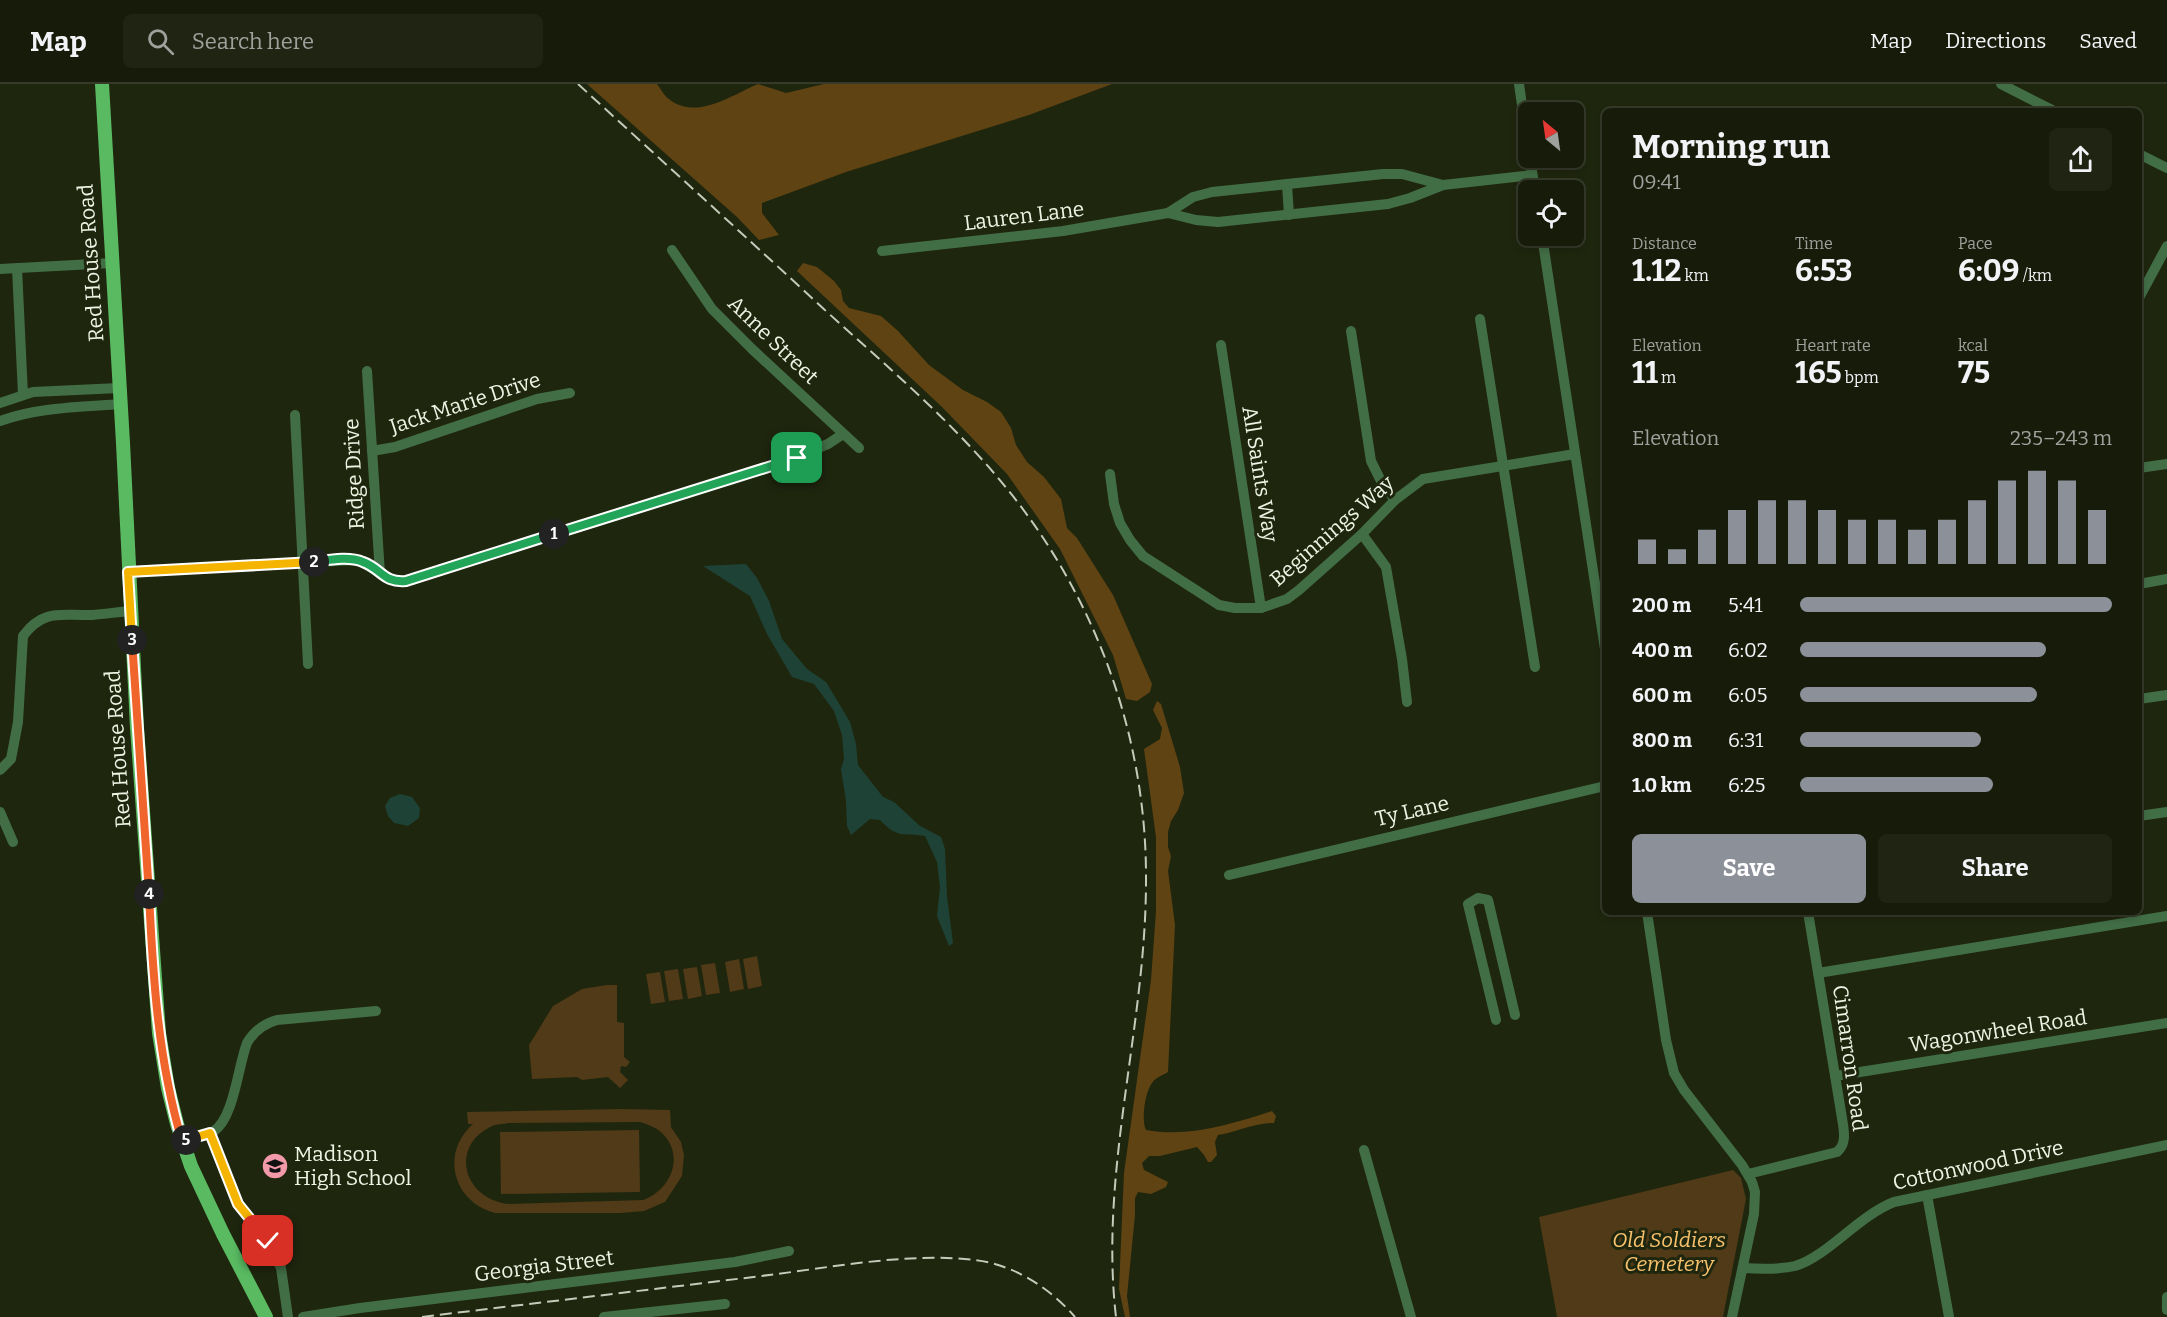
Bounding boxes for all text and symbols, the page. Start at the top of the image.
search box [123,14,543,68]
text: Map [30,25,87,58]
icon: search [144,25,177,58]
text: Search here [192,28,314,55]
text: Map [1870,28,1912,54]
text: Directions [1945,28,2046,54]
text: Saved [2079,28,2137,54]
north arrow [1518,102,1584,168]
map controls [1518,102,1584,246]
text: Morning run [1632,127,1830,167]
button: share [2049,128,2112,191]
text: 09:41 [1632,170,1681,194]
button: locate [1518,180,1584,246]
street label: Red House Road [73,183,109,343]
street label: Lauren Lane [962,196,1086,236]
text: Distance [1632,234,1697,253]
text: Time [1795,234,1833,253]
text: Pace [1958,234,1993,253]
text: 1.12 [1632,253,1681,289]
text: 6:53 [1795,253,1853,289]
text: 6:09 [1958,253,2020,289]
text: km [1681,266,1709,285]
text: /km [2020,266,2052,285]
street label: Anne Street [722,290,824,390]
text: Elevation [1632,336,1702,355]
text: Heart rate [1795,336,1871,355]
text: kcal [1958,336,1988,355]
text: 11 [1632,355,1658,391]
text: 165 [1795,355,1842,391]
text: 75 [1958,355,1990,391]
street label: Jack Marie Drive [385,366,544,440]
text: m [1658,368,1676,387]
text: bpm [1842,368,1879,387]
street label: All Saints Way [1236,404,1284,545]
street label: Ridge Drive [338,418,370,530]
text: Elevation [1632,426,1719,450]
text: 235–243 m [2010,426,2112,450]
pin [771,432,822,483]
icon: arrive [780,441,813,474]
street label: Beginnings Way [1265,469,1400,592]
pin: 1 [539,519,569,549]
text: 1 [551,524,557,543]
pin: 2 [299,547,329,577]
text: 2 [309,552,319,571]
text: 200 m [1632,593,1691,617]
text: 5:41 [1728,593,1763,617]
pin: 3 [117,625,147,655]
text: 3 [127,630,137,649]
text: 400 m [1632,638,1692,662]
text: 6:02 [1728,638,1768,662]
street label: Red House Road [100,669,136,829]
text: 600 m [1632,683,1692,707]
text: 6:05 [1728,683,1767,707]
text: 800 m [1632,728,1692,752]
text: 6:31 [1728,728,1763,752]
text: 1.0 km [1632,773,1692,797]
text: 6:25 [1728,773,1766,797]
street label: Ty Lane [1373,790,1451,832]
button: Save [1632,834,1866,903]
button: Share [1878,834,2112,903]
pin: 4 [134,879,164,909]
text: 4 [144,884,154,903]
street label: Cimarron Road [1827,983,1873,1133]
street label: Wagonwheel Road [1907,1004,2089,1058]
pin: 5 [171,1125,201,1155]
text: 5 [182,1130,190,1149]
street label: Cottonwood Drive [1890,1134,2066,1196]
place label: Madison High School [294,1141,412,1191]
school or university icon: Madison High School [260,1151,290,1181]
pin [242,1215,293,1266]
icon: check [251,1224,284,1257]
park label: Old Soldiers Cemetery [1612,1227,1726,1277]
street label: Georgia Street [473,1245,616,1287]

